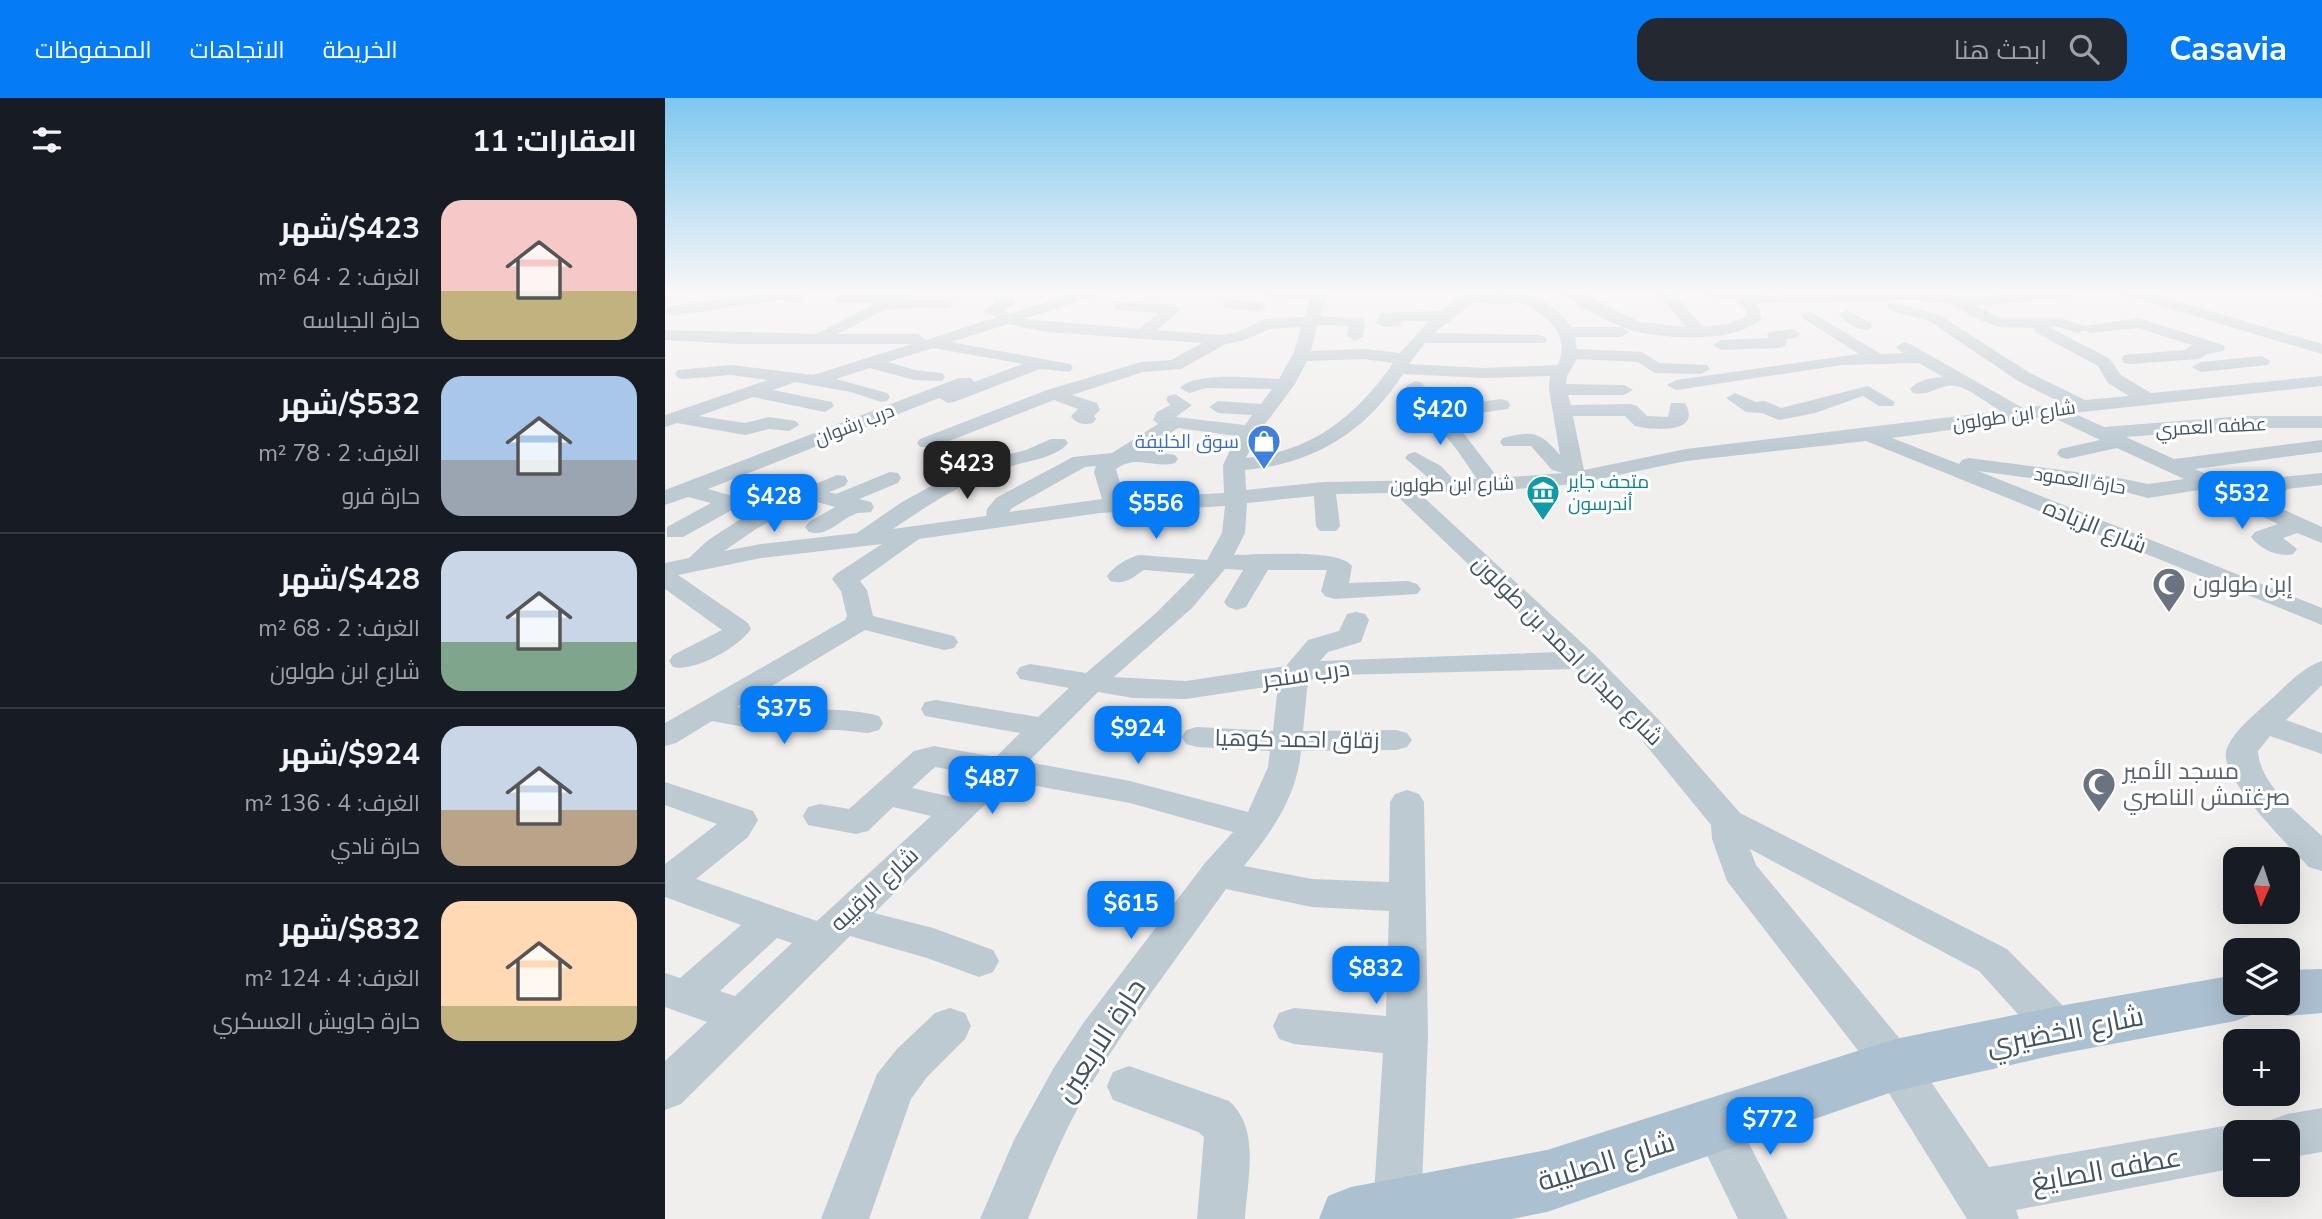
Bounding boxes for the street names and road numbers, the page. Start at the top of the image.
street label: شارع ابن طولون [1951,394,2077,437]
street label: درب رشوان [811,398,898,452]
street label: عطفه العمري [2155,411,2267,444]
street label: حارة العمود [2032,461,2128,501]
street label: شارع ابن طولون [1390,471,1514,499]
street label: شارع الزياده [2038,492,2151,561]
street label: شارع ميدان احمد بن طولون [1466,548,1670,752]
street label: درب سنجر [1258,653,1352,696]
street label: زقاق احمد كوهيا [1214,723,1380,756]
street label: شارع الرقيبه [823,840,925,938]
street label: حارة الاربعين [1047,971,1155,1110]
street label: شارع الخضيري [1983,997,2147,1067]
street label: شارع الصليبة [1533,1123,1680,1201]
street label: عطفه الصايغ [2028,1138,2184,1202]

